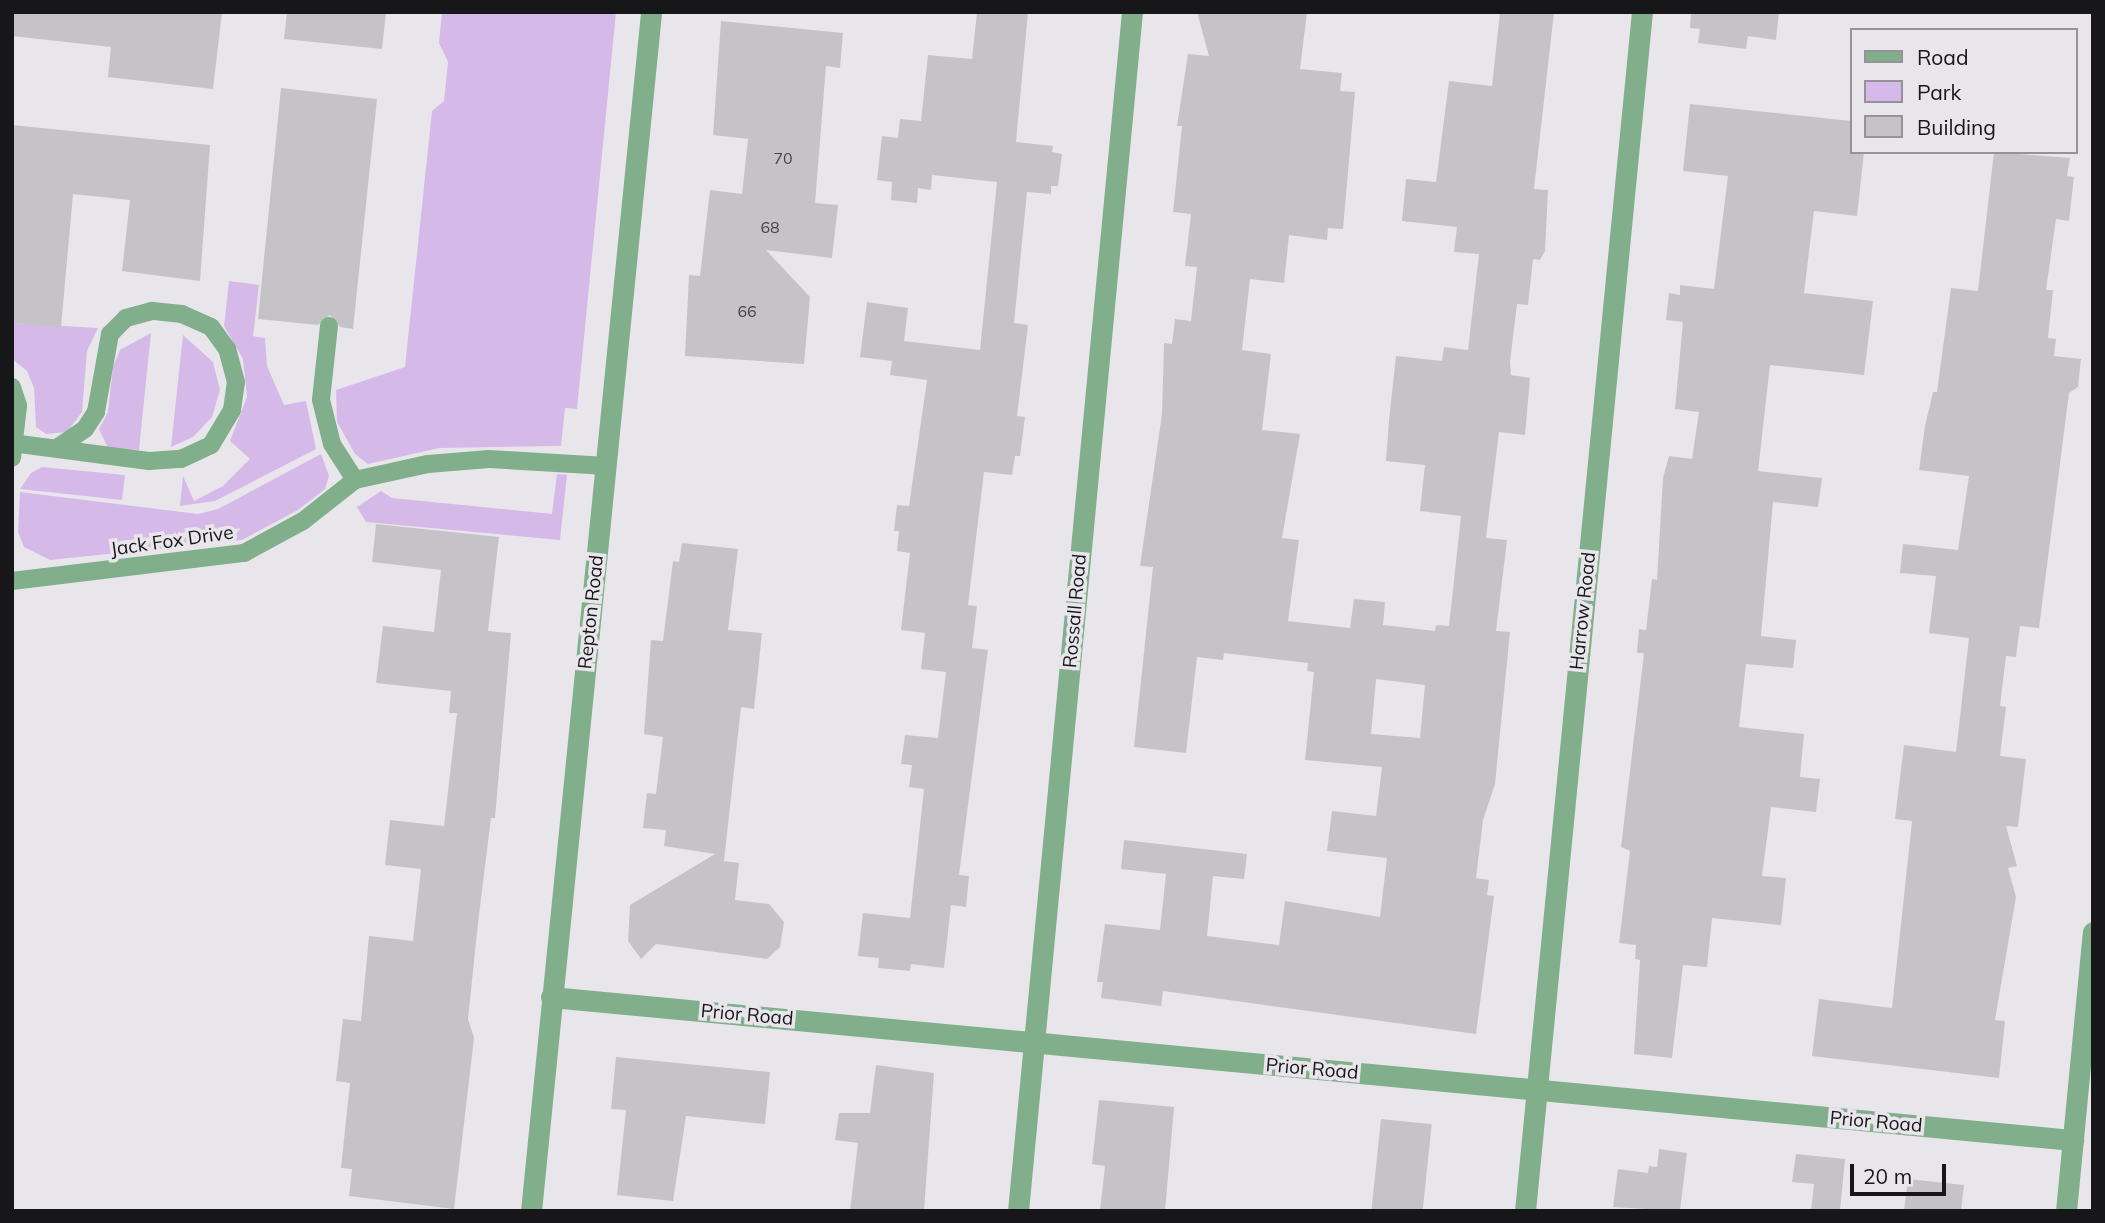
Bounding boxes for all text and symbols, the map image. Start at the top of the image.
legend [1850,28,2077,154]
text: Road [1917,44,1968,70]
text: Park [1917,79,1961,105]
text: Building [1917,114,1996,140]
house number: 70 [773,148,793,168]
house number: 68 [760,217,780,237]
house number: 66 [737,301,757,321]
street label: Jack Fox Drive [109,521,235,561]
street label: Harrow Road [1565,551,1601,671]
street label: Rossall Road [1059,553,1091,669]
street label: Repton Road [574,554,608,670]
street label: Prior Road [700,1000,794,1030]
street label: Prior Road [1265,1054,1359,1084]
street label: Prior Road [1829,1107,1923,1137]
scale bar [1853,1150,1949,1194]
text: 20 m [1863,1163,1912,1189]

